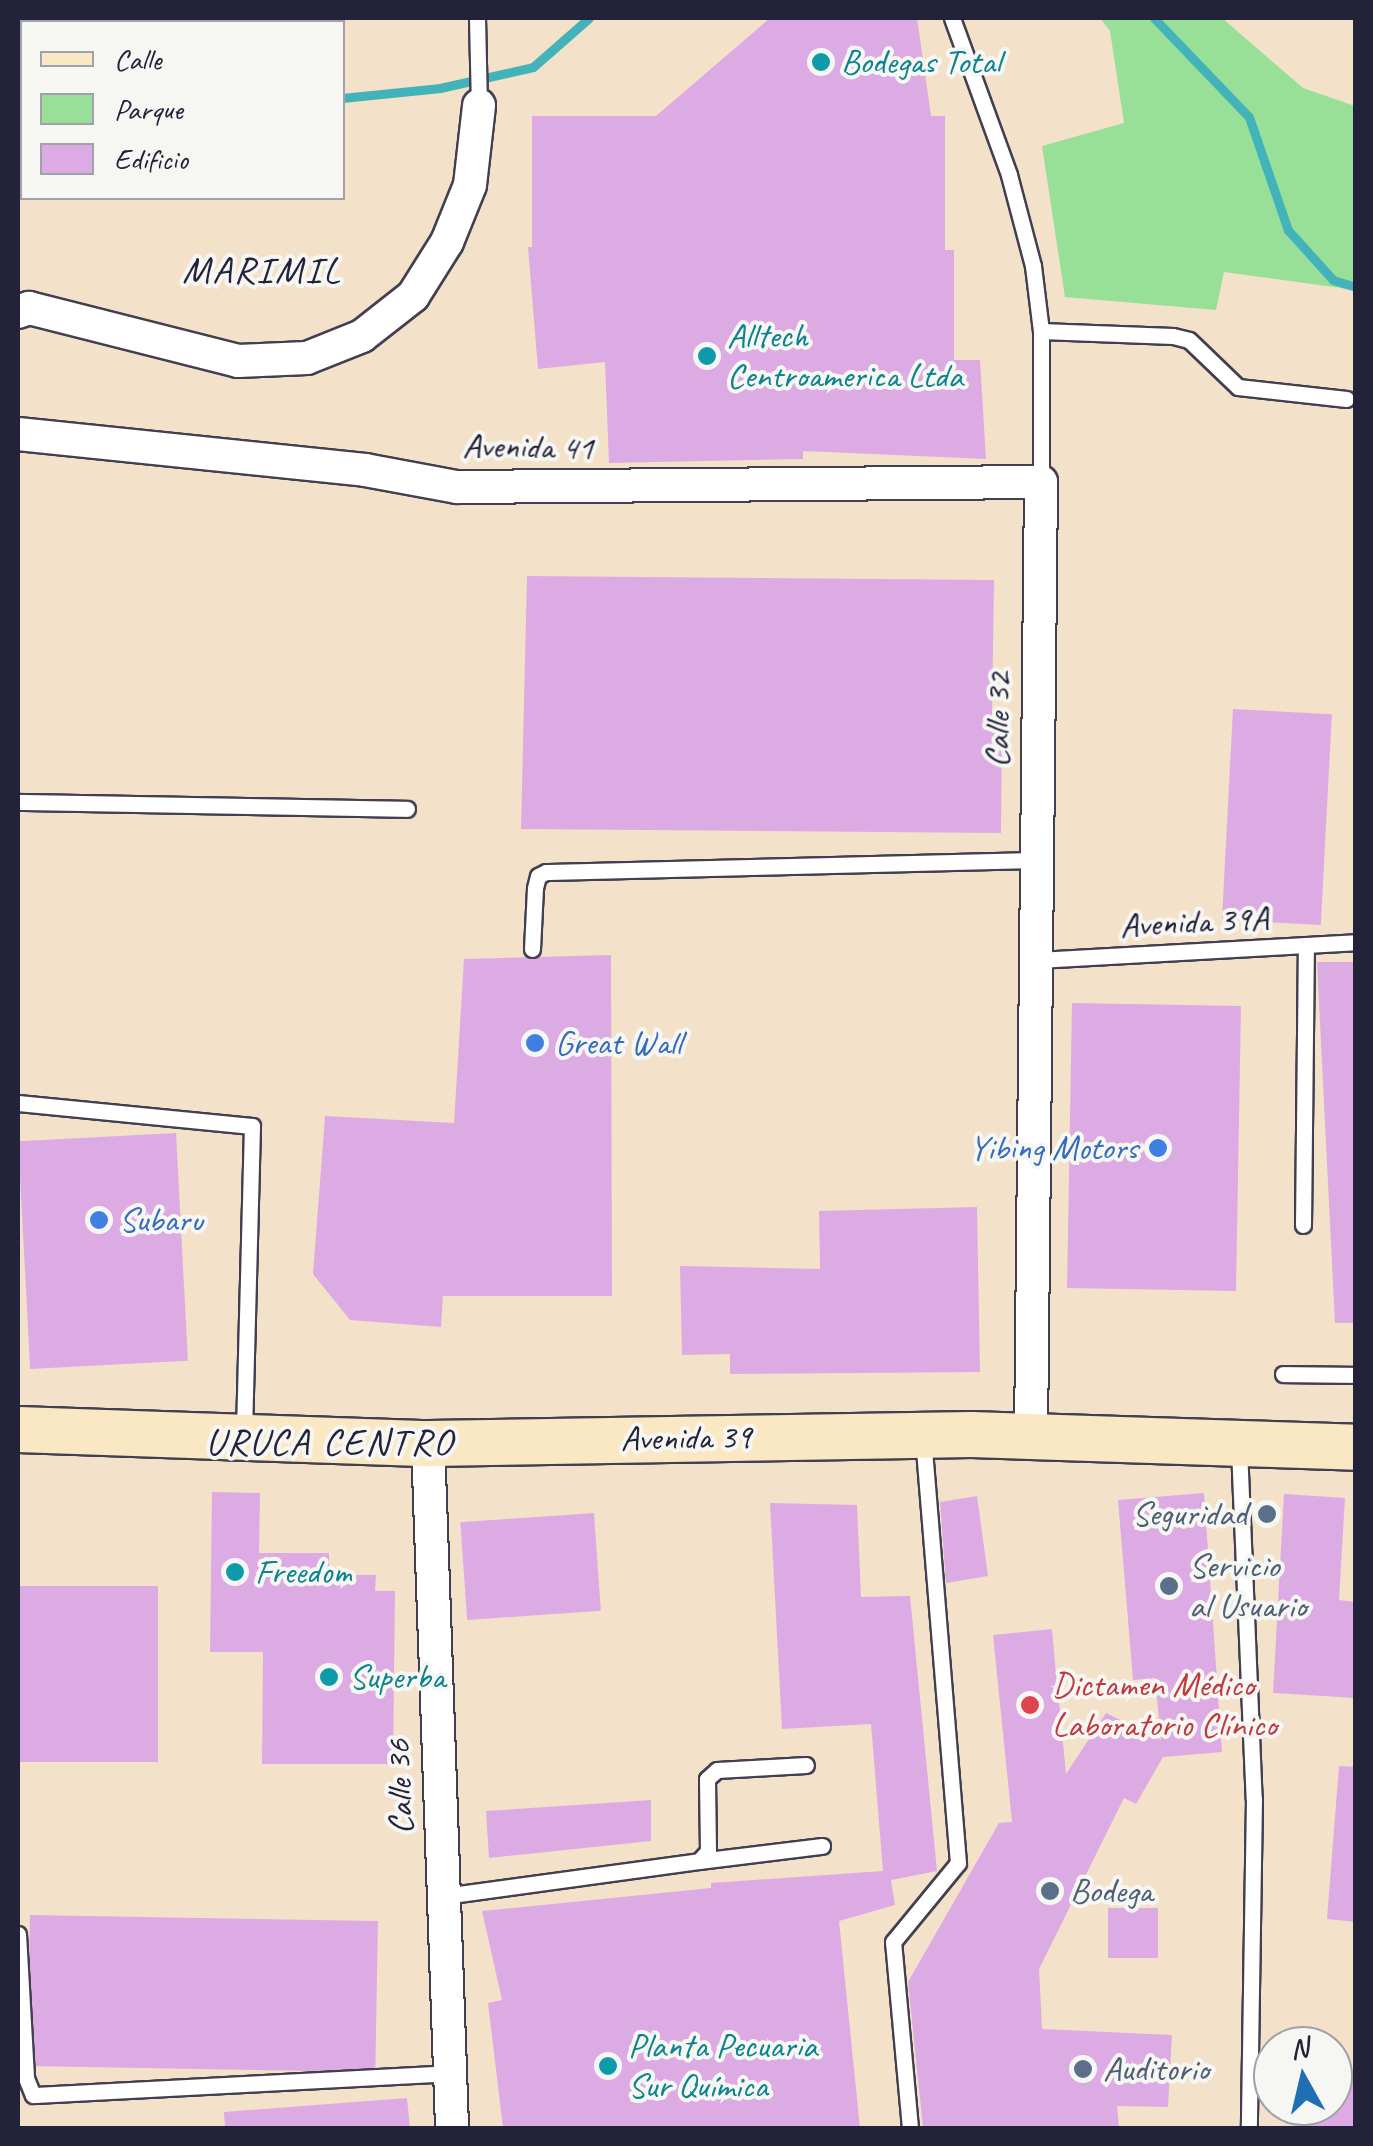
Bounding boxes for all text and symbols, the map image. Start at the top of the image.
legend [20,20,345,200]
text: Calle [114,40,161,78]
place label: Bodegas Total [841,41,1001,83]
marker: Bodegas Total [810,51,832,73]
text: Parque [114,90,183,128]
text: Edificio [114,140,188,178]
district label: MARIMIL [184,247,340,293]
place label: Alltech Centroamerica Ltda [727,315,963,397]
marker: Alltech Centroamerica Ltda [696,345,718,367]
street label: Avenida 41 [462,425,594,469]
street label: Calle 32 [976,672,1020,768]
street label: Avenida 39A [1119,897,1269,947]
place label: Great Wall [555,1022,682,1064]
marker: Great Wall [524,1032,546,1054]
place label: Yibing Motors [969,1127,1138,1169]
marker: Yibing Motors [1147,1137,1169,1159]
place label: Subaru [119,1199,203,1241]
marker: Subaru [88,1209,110,1231]
street label: Avenida 39 [620,1416,752,1460]
district label: URUCA CENTRO [206,1419,454,1465]
place label: Seguridad [1132,1493,1247,1535]
marker: Seguridad [1256,1503,1278,1525]
place label: Servicio al Usuario [1189,1545,1306,1627]
place label: Freedom [255,1551,352,1593]
marker: Freedom [224,1561,246,1583]
marker: Servicio al Usuario [1158,1575,1180,1597]
place label: Superba [349,1656,445,1698]
place label: Dictamen Médico Laboratorio Clínico [1052,1664,1277,1746]
marker: Superba [318,1666,340,1688]
marker: Dictamen Médico Laboratorio Clínico [1017,1692,1043,1718]
street label: Calle 36 [377,1739,423,1835]
place label: Bodega [1070,1870,1152,1912]
marker: Bodega [1039,1880,1061,1902]
place label: Planta Pecuaria Sur Química [628,2025,815,2107]
north arrow [1253,2026,1353,2126]
text: N [1288,2029,1310,2066]
place label: Auditorio [1103,2048,1209,2090]
marker: Planta Pecuaria Sur Química [597,2055,619,2077]
marker: Auditorio [1072,2058,1094,2080]

